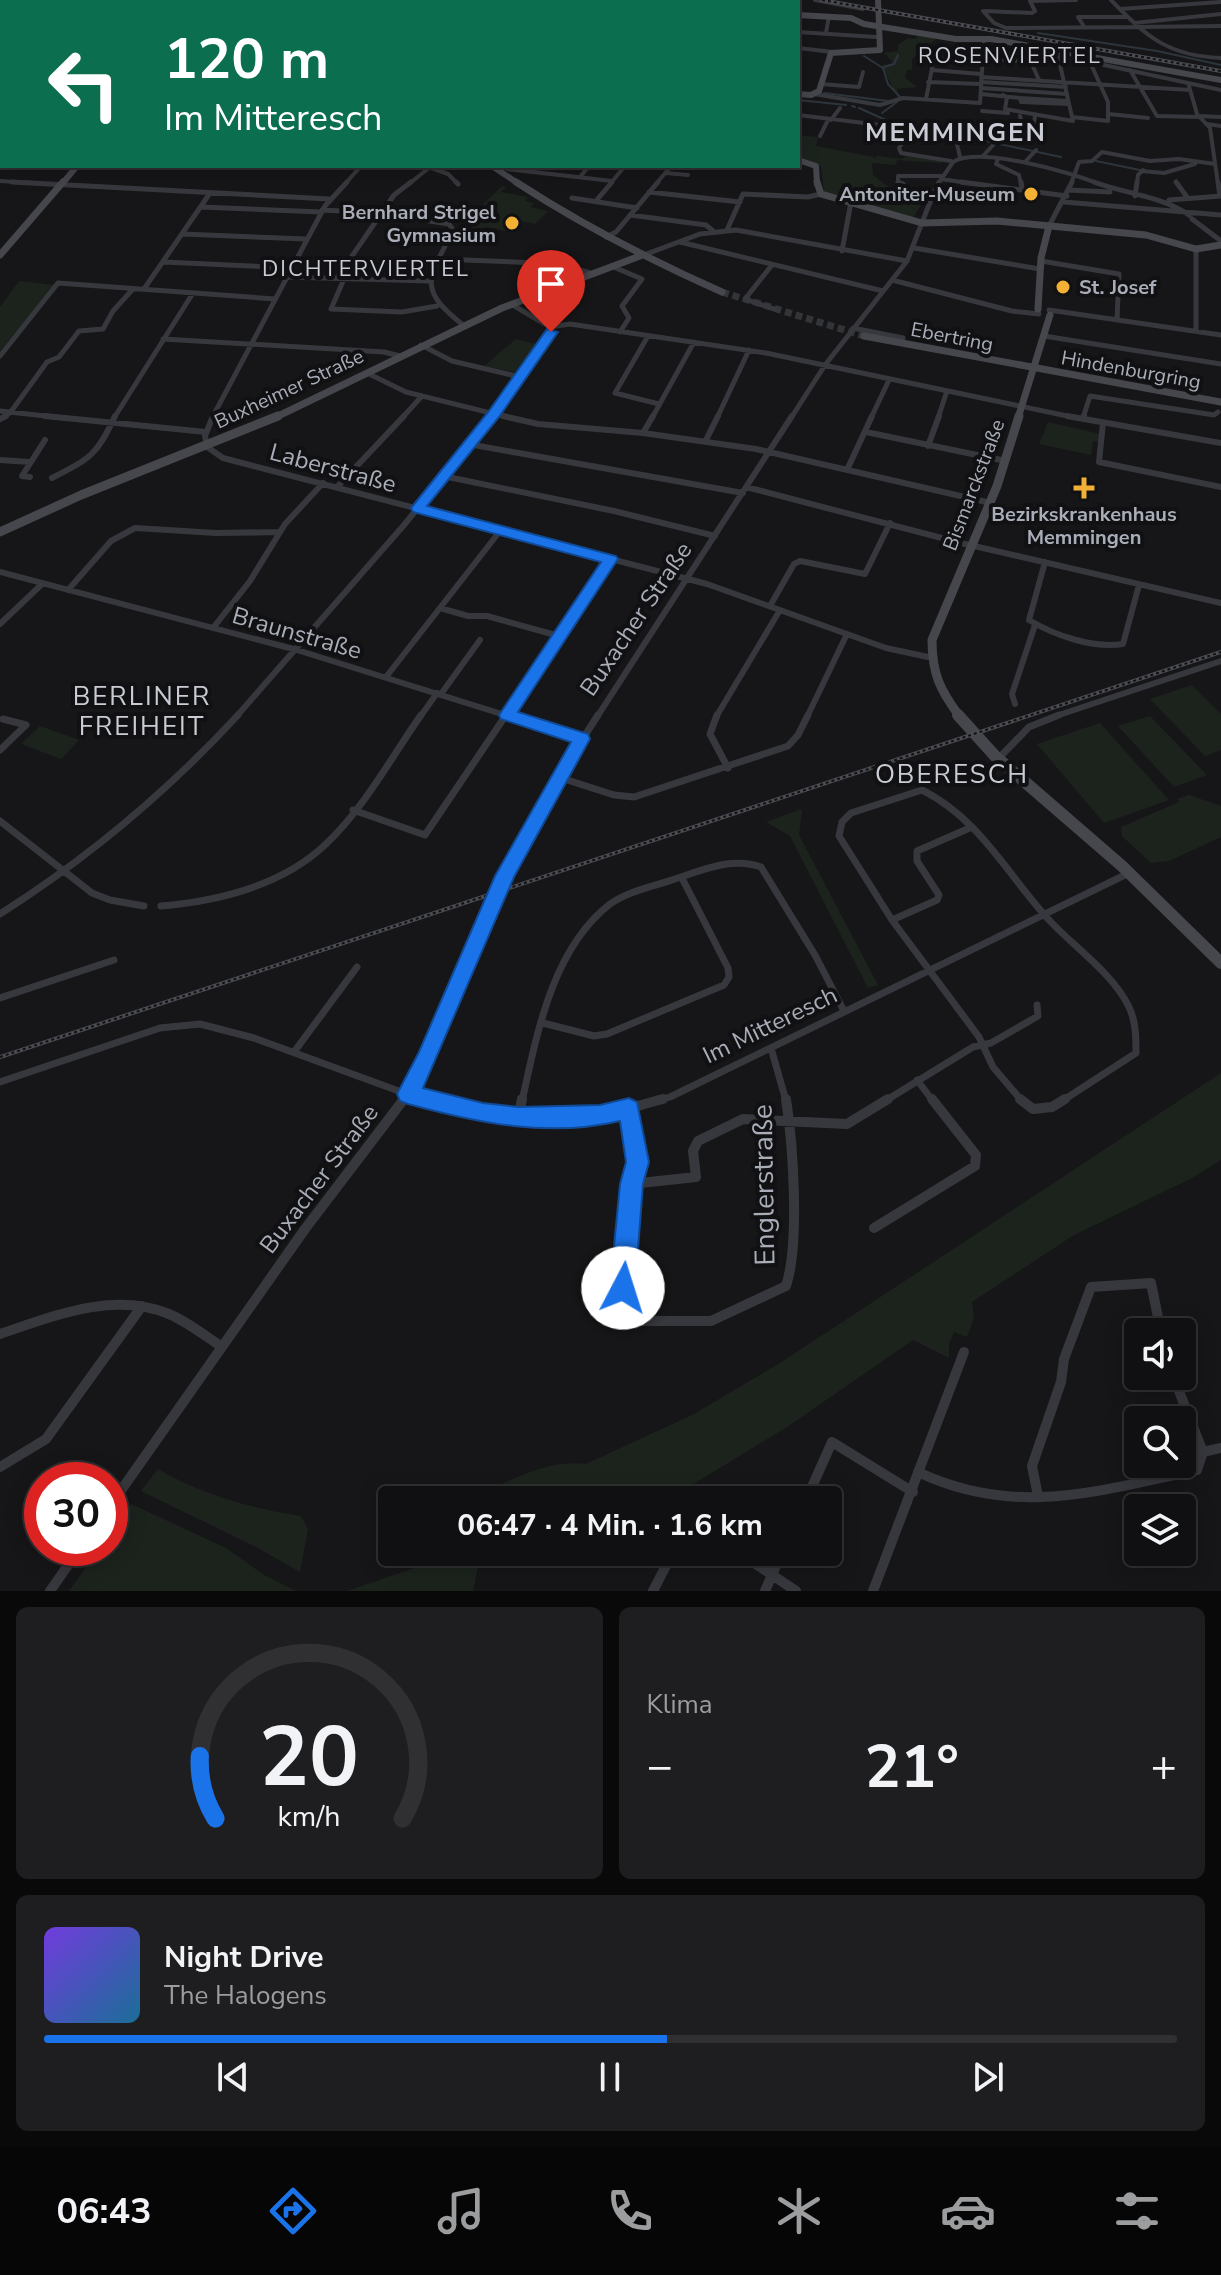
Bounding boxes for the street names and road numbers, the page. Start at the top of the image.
street label: Ebertring [908,316,996,358]
street label: Buxheimer Straße [210,343,368,435]
street label: Hindenburgring [1059,344,1203,396]
street label: Bismarckstraße [937,415,1011,555]
street label: Laberstraße [266,436,400,500]
street label: Buxacher Straße [573,536,699,702]
street label: Braunstraße [229,599,365,667]
street label: Im Mitteresch [698,979,842,1071]
street label: Buxacher Straße [252,1098,386,1260]
street label: Englerstraße [744,1104,784,1266]

